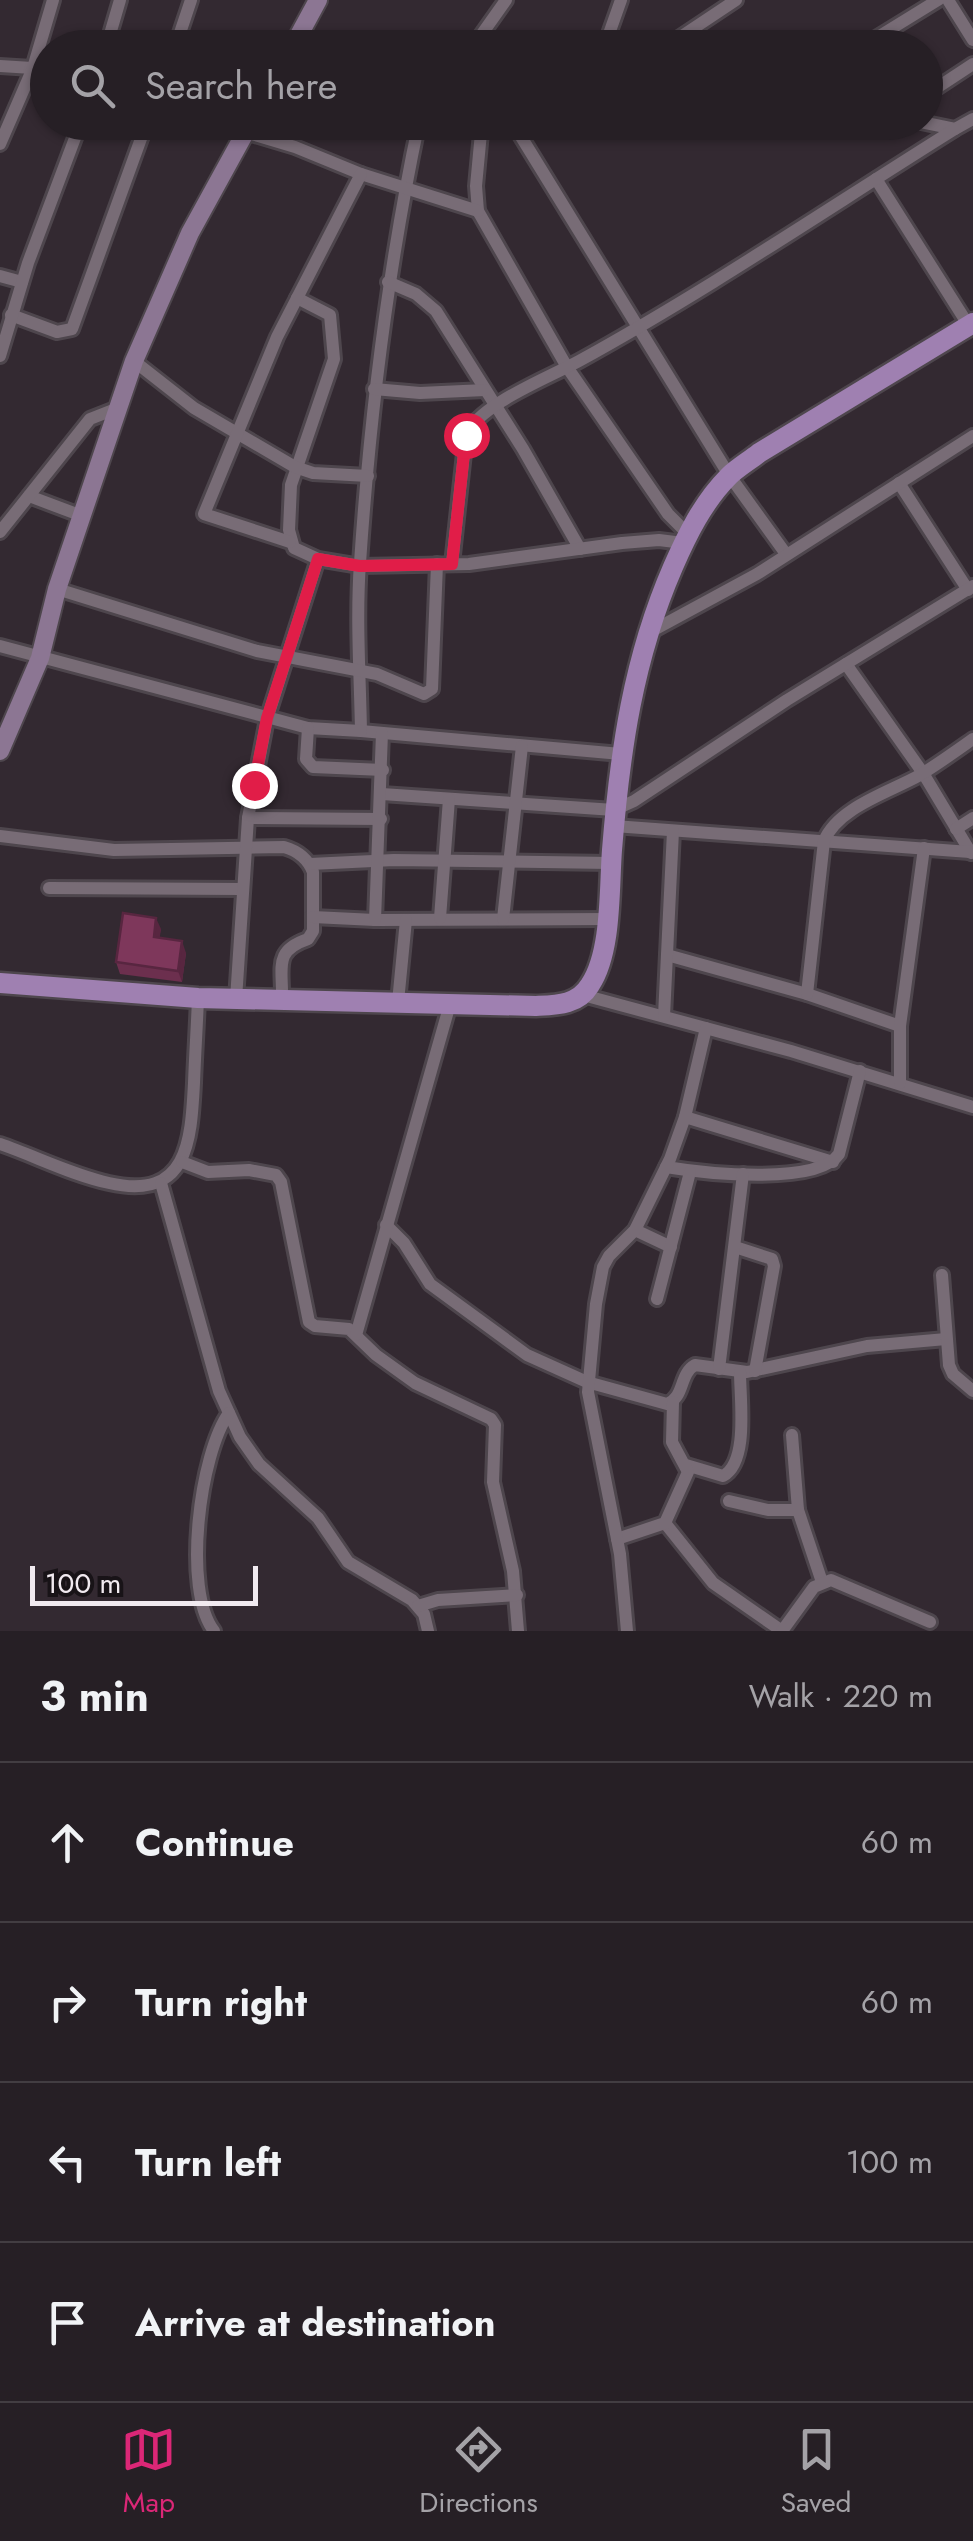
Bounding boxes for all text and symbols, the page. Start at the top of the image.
search box [30,30,943,140]
icon: search [65,58,120,113]
text: Search here [145,58,337,113]
route start [444,413,490,459]
route end [232,763,278,809]
scale bar [30,1561,258,1606]
text: 100 m [45,1563,121,1604]
text: 3 min [40,1666,149,1727]
text: Walk · 220 m [749,1673,933,1719]
icon: ahead [40,1815,95,1870]
text: Continue [135,1815,294,1870]
text: 60 m [861,1819,933,1865]
icon: right [40,1975,95,2030]
text: Turn right [135,1975,307,2030]
text: 60 m [861,1979,933,2025]
icon: left [40,2135,95,2190]
text: Turn left [135,2135,281,2190]
text: 100 m [846,2139,933,2185]
icon: arrive [40,2295,95,2350]
text: Arrive at destination [135,2295,496,2350]
tab: Map [121,2422,176,2523]
tab: Directions [419,2422,538,2523]
tab: Saved [781,2422,852,2523]

